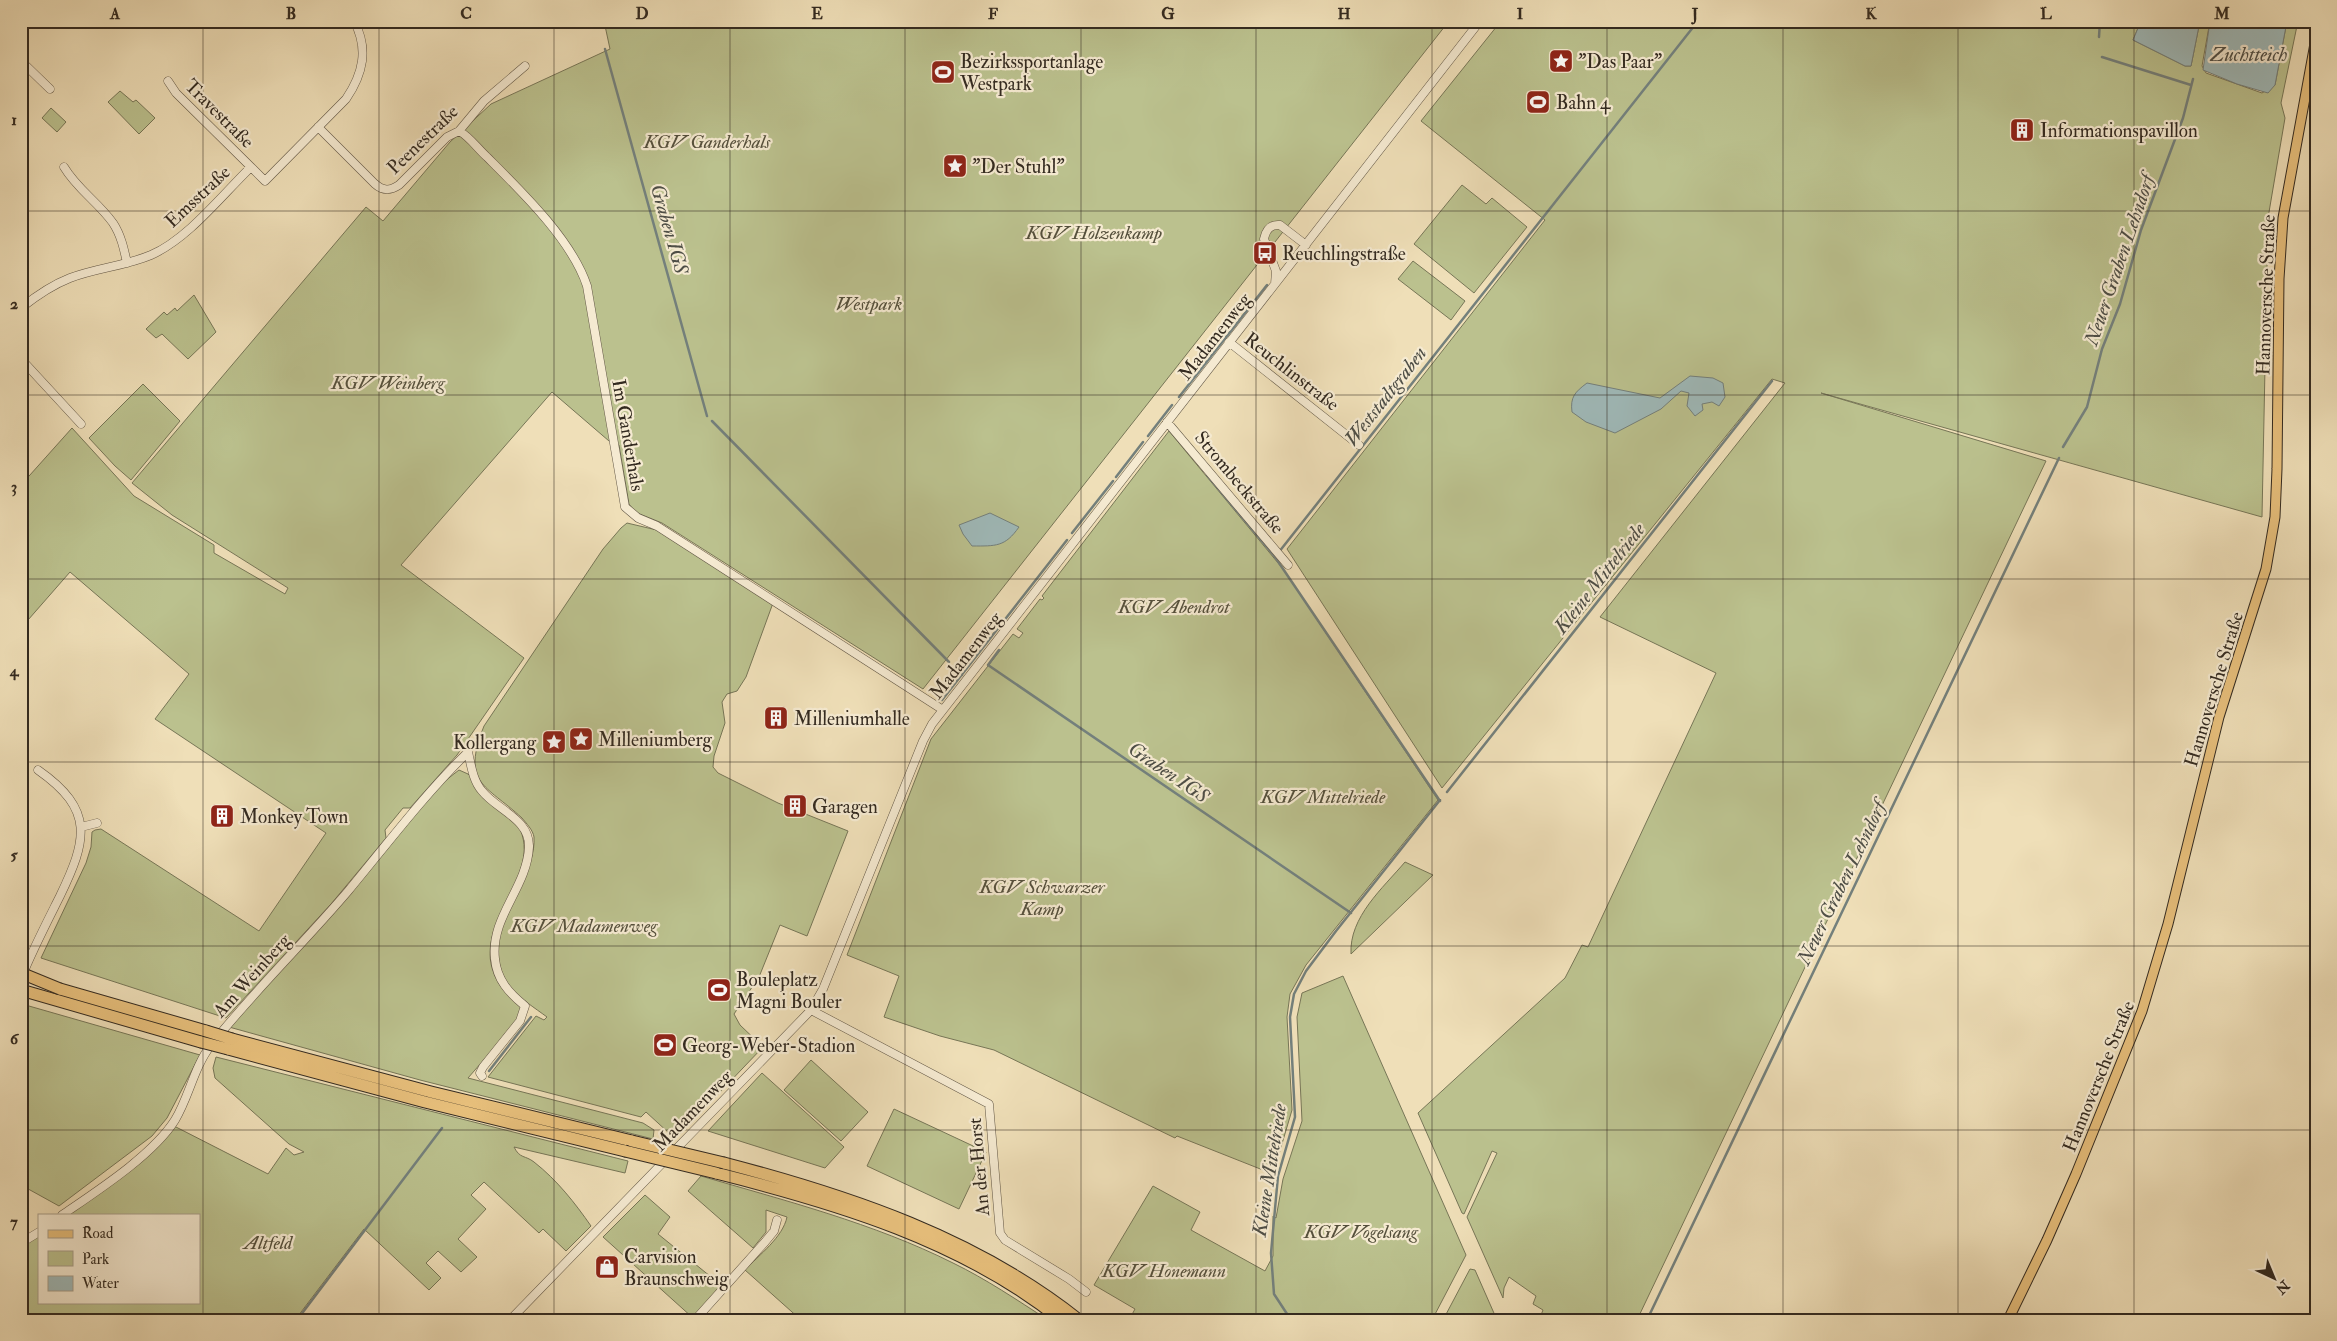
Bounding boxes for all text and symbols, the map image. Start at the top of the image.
text: A [109,4,121,24]
text: B [286,4,296,24]
text: C [460,4,472,24]
text: D [635,4,649,24]
text: E [811,4,823,24]
text: F [988,4,998,24]
text: G [1161,4,1175,24]
text: H [1337,4,1351,24]
text: I [1517,4,1524,24]
text: J [1691,4,1699,25]
text: K [1865,4,1877,24]
text: L [2040,4,2052,24]
text: M [2213,4,2230,24]
water label: Zuchtteich [2209,42,2288,67]
place icon: "Das Paar" [1548,48,1574,74]
place label: Bezirkssportanlage Westpark [959,50,1103,97]
place label: "Das Paar" [1578,50,1662,74]
sports icon: Bezirkssportanlage Westpark [930,59,956,85]
street label: Travestraße [180,74,259,153]
sports icon: Bahn 4 [1525,89,1551,115]
place label: Bahn 4 [1556,91,1611,115]
street label: Peenestraße [382,100,463,180]
text: 1 [11,110,17,130]
building icon: Informationspavillon [2009,117,2035,143]
place label: Informationspavillon [2040,119,2198,144]
park label: KGV Ganderhals [643,130,771,154]
place icon: "Der Stuhl" [942,153,968,179]
place label: "Der Stuhl" [972,155,1065,179]
street label: Emsstraße [160,160,235,233]
water label: Neuer Graben Lehndorf [2078,167,2162,350]
water label: Graben IGS [645,181,695,278]
street label: Hannoversche Straße [2251,214,2281,376]
park label: KGV Holzenkamp [1025,221,1162,245]
bus stop icon: Reuchlingstraße [1252,240,1278,266]
place label: Reuchlingstraße [1282,242,1406,266]
street label: Madamenweg [1173,288,1257,385]
park label: Westpark [836,292,903,316]
text: 2 [10,294,18,314]
street label: Reuchlinstraße [1239,327,1344,416]
water label: Weststadtgraben [1339,341,1432,451]
park label: KGV Weinberg [330,371,446,395]
street label: Im Ganderhals [606,377,650,493]
street label: Strombeckstraße [1189,426,1289,539]
text: 3 [11,477,17,497]
water label: Kleine Mittelriede [1548,518,1651,640]
park label: KGV Abendrot [1117,595,1231,619]
street label: Madamenweg [924,607,1008,704]
street label: Hannoversche Straße [2179,609,2249,770]
text: 4 [9,661,20,681]
building icon: Milleniumhalle [763,705,789,731]
place label: Milleniumhalle [794,707,910,731]
place icon: Milleniumberg [568,726,594,752]
place label: Milleniumberg [598,728,713,752]
place icon: Kollergang [541,729,567,755]
place label: Kollergang [453,731,537,755]
water label: Graben IGS [1123,736,1215,809]
park label: KGV Mittelriede [1260,785,1386,809]
building icon: Garagen [782,793,808,819]
water label: Neuer Graben Lehndorf [1791,793,1894,970]
place label: Garagen [812,795,878,819]
building icon: Monkey Town [209,803,235,829]
place label: Monkey Town [240,805,348,829]
text: 5 [10,845,18,865]
park label: KGV Schwarzer Kamp [978,875,1105,921]
park label: KGV Madamenweg [510,914,658,938]
street label: Am Weinberg [207,928,296,1023]
place label: Bouleplatz Magni Bouler [736,968,842,1014]
sports icon: Bouleplatz Magni Bouler [706,977,732,1003]
street label: Hannoversche Straße [2058,997,2140,1155]
text: 6 [10,1029,20,1049]
sports icon: Georg-Weber-Stadion [652,1032,678,1058]
place label: Georg-Weber-Stadion [682,1034,855,1058]
street label: Madamenweg [648,1064,738,1157]
water label: Kleine Mittelriede [1247,1102,1292,1239]
street label: An der Horst [963,1117,995,1218]
text: 7 [10,1212,18,1232]
legend [38,1214,200,1304]
park label: KGV Vogelsang [1303,1220,1419,1244]
text: Road [82,1224,114,1243]
park label: Altfeld [242,1231,293,1255]
place label: Carvision Braunschweig [624,1245,729,1291]
text: Park [82,1250,109,1269]
shop icon: Carvision Braunschweig [594,1254,620,1280]
north arrow [2250,1254,2300,1304]
park label: KGV Honemann [1101,1259,1226,1283]
text: Water [81,1274,119,1293]
text: N [2272,1276,2294,1298]

